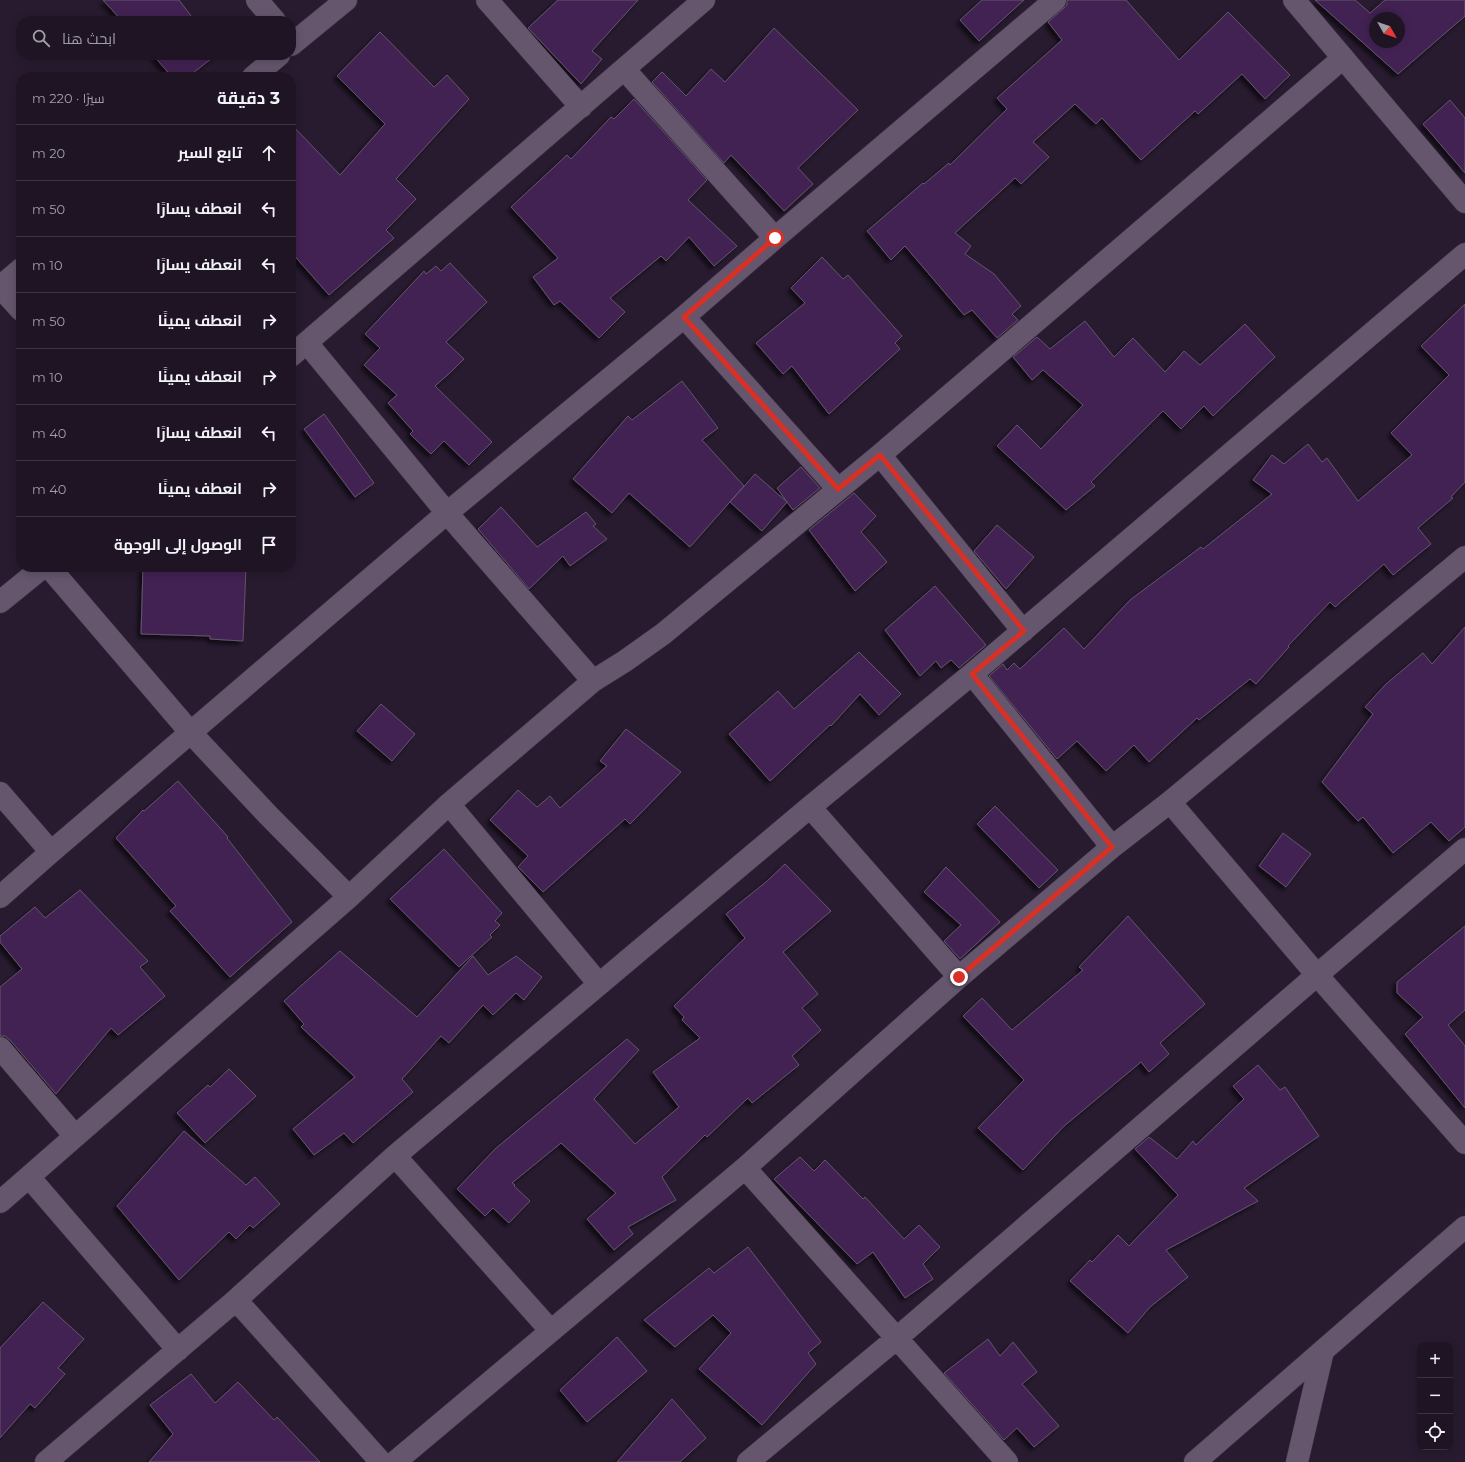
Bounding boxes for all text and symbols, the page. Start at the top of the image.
north arrow [1369,12,1405,48]
search box [16,16,296,60]
icon: search [30,27,52,49]
text: ابحث هنا [62,29,116,48]
text: 3 دقيقة [217,88,280,108]
text: سيرًا · 220 m [32,90,105,106]
icon: ahead [258,142,280,164]
text: تابع السير [178,143,242,162]
text: 20 m [32,145,65,161]
icon: left [258,198,280,220]
text: انعطف يسارًا [156,199,242,218]
text: 50 m [32,201,65,217]
route start [766,229,784,247]
icon: left [258,254,280,276]
text: انعطف يسارًا [156,255,242,274]
text: 10 m [32,257,63,273]
icon: right [258,310,280,332]
text: انعطف يمينًا [158,311,242,330]
text: 50 m [32,313,65,329]
icon: right [258,366,280,388]
text: انعطف يمينًا [158,367,242,386]
text: 10 m [32,369,63,385]
icon: left [258,422,280,444]
text: انعطف يسارًا [156,423,242,442]
text: 40 m [32,425,66,441]
icon: right [258,478,280,500]
text: انعطف يمينًا [158,479,242,498]
text: 40 m [32,481,66,497]
icon: arrive [258,534,280,556]
text: الوصول إلى الوجهة [114,535,242,554]
route end [950,968,968,986]
map controls [1417,1342,1453,1450]
button: + [1417,1342,1453,1378]
button: − [1417,1378,1453,1414]
button: locate [1417,1414,1453,1450]

